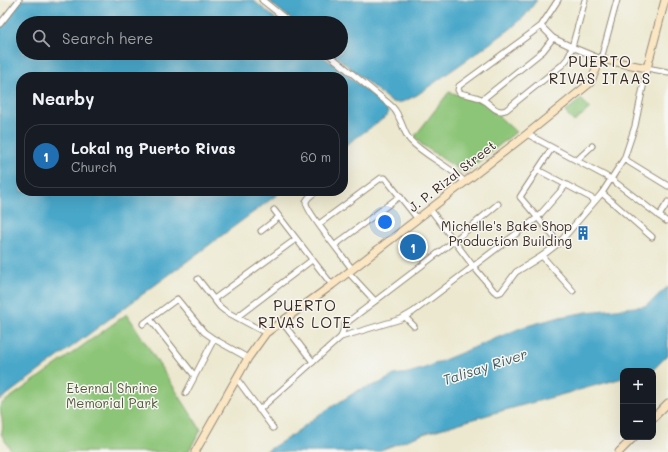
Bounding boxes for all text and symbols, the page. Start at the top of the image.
search box [16,16,348,60]
icon: search [30,27,52,49]
text: Search here [62,28,153,48]
district label: PUERTO RIVAS ITAAS [549,51,651,88]
text: Nearby [32,87,94,109]
street label: J. P. Rizal Street [405,136,499,215]
text: Lokal ng Puerto Rivas [71,138,236,158]
text: 1 [43,148,49,165]
text: 60 m [301,148,331,165]
text: Church [71,158,116,175]
your location [375,212,395,232]
place label: Michelle's Bake Shop Production Building [441,217,572,249]
building icon: Michelle's Bake Shop Production Building [575,225,591,241]
pin: 1 [400,232,426,262]
district label: PUERTO RIVAS LOTE [258,295,352,332]
water label: Talisay River [440,344,530,389]
map controls [620,368,656,440]
button: + [620,368,656,404]
park label: Eternal Shrine Memorial Park [66,379,158,411]
button: − [620,404,656,440]

